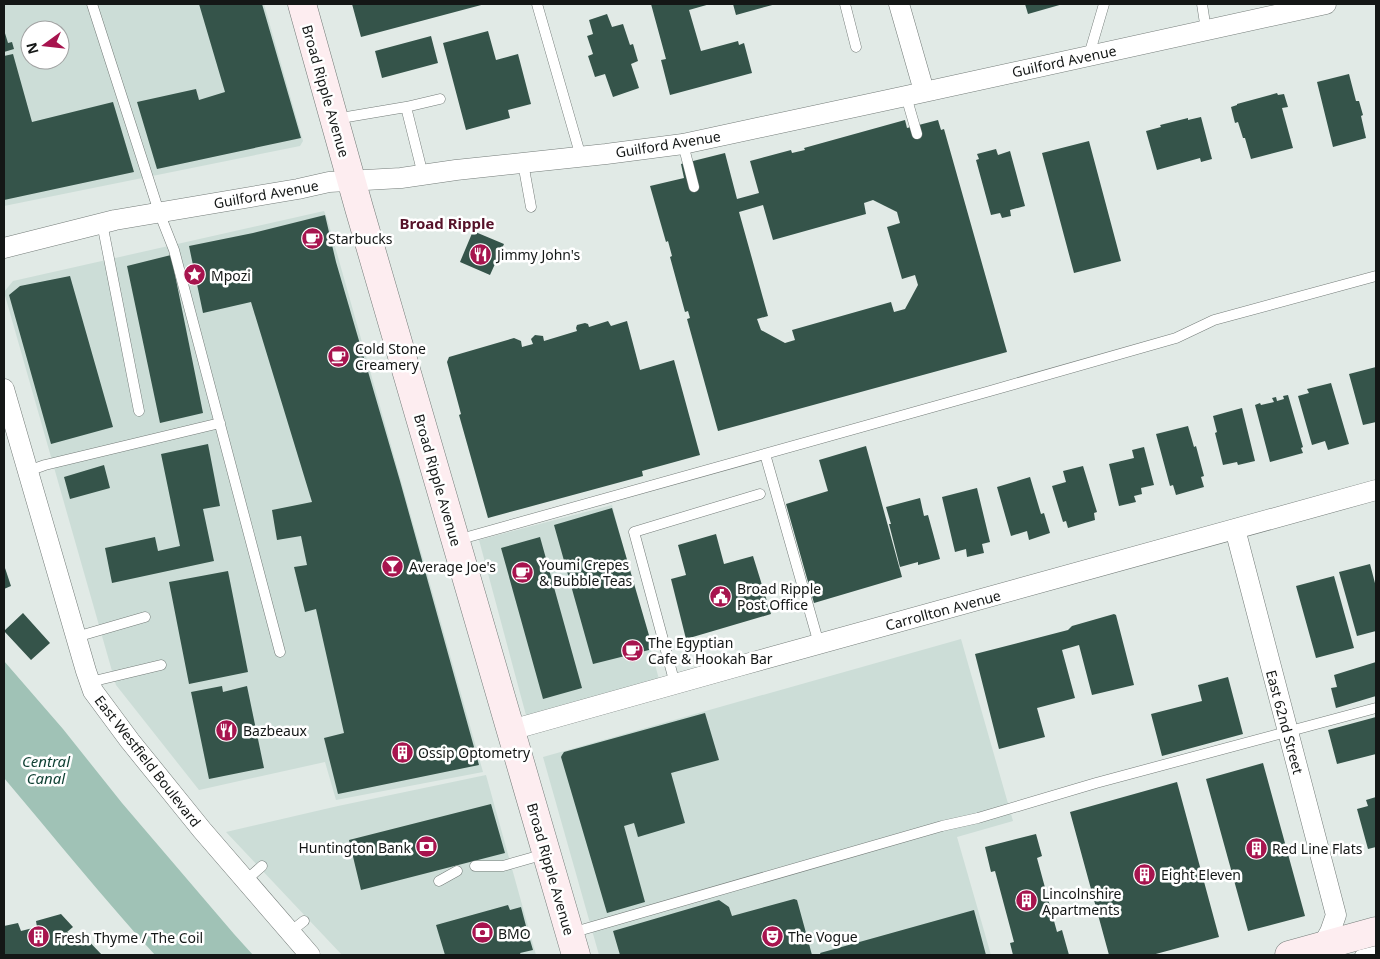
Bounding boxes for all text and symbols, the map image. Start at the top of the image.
north arrow [20,20,70,70]
street label: Broad Ripple Avenue [298,23,354,160]
text: N [21,41,43,56]
street label: Guilford Avenue [1010,41,1118,81]
street label: Guilford Avenue [614,126,722,162]
street label: Guilford Avenue [212,175,320,213]
district label: Broad Ripple [400,213,494,233]
cafe icon: Starbucks [300,226,324,250]
place label: Starbucks [328,229,393,248]
restaurant icon: Jimmy John's [469,242,493,266]
place label: Jimmy John's [495,245,581,264]
place icon: Mpozi [183,263,207,287]
place label: Mpozi [211,266,251,285]
place label: Cold Stone Creamery [355,339,426,374]
cafe icon: Cold Stone Creamery [327,344,351,368]
street label: Broad Ripple Avenue [410,412,466,549]
bar icon: Average Joe's [381,554,405,578]
place label: Youmi Crepes & Bubble Teas [539,555,633,590]
place label: Average Joe's [409,557,496,576]
cafe icon: Youmi Crepes & Bubble Teas [511,560,535,584]
place label: Broad Ripple Post Office [737,579,821,614]
public building icon: Broad Ripple Post Office [709,584,733,608]
street label: Carrollton Avenue [883,585,1003,635]
place label: The Egyptian Cafe & Hookah Bar [648,633,773,668]
cafe icon: The Egyptian Cafe & Hookah Bar [620,638,644,662]
street label: East 62nd Street [1262,668,1308,776]
street label: East Westfield Boulevard [91,691,205,831]
restaurant icon: Bazbeaux [215,718,239,742]
place label: Bazbeaux [243,721,308,740]
building icon: Ossip Optometry [390,740,414,764]
place label: Ossip Optometry [418,743,531,762]
water label: Central Canal [22,751,71,788]
street label: Broad Ripple Avenue [523,801,579,938]
bank icon: Huntington Bank [415,835,439,859]
building icon: Red Line Flats [1244,836,1268,860]
place label: Huntington Bank [298,838,412,857]
place label: Red Line Flats [1272,839,1363,858]
building icon: Eight Eleven [1133,862,1157,886]
place label: Eight Eleven [1161,865,1241,884]
place label: Lincolnshire Apartments [1042,884,1122,919]
building icon: Lincolnshire Apartments [1014,889,1038,913]
bank icon: BMO [470,921,494,945]
place label: BMO [498,924,531,943]
theatre icon: The Vogue [760,924,784,948]
building icon: Fresh Thyme / The Coil [26,925,50,949]
place label: The Vogue [788,927,858,946]
place label: Fresh Thyme / The Coil [54,928,203,947]

